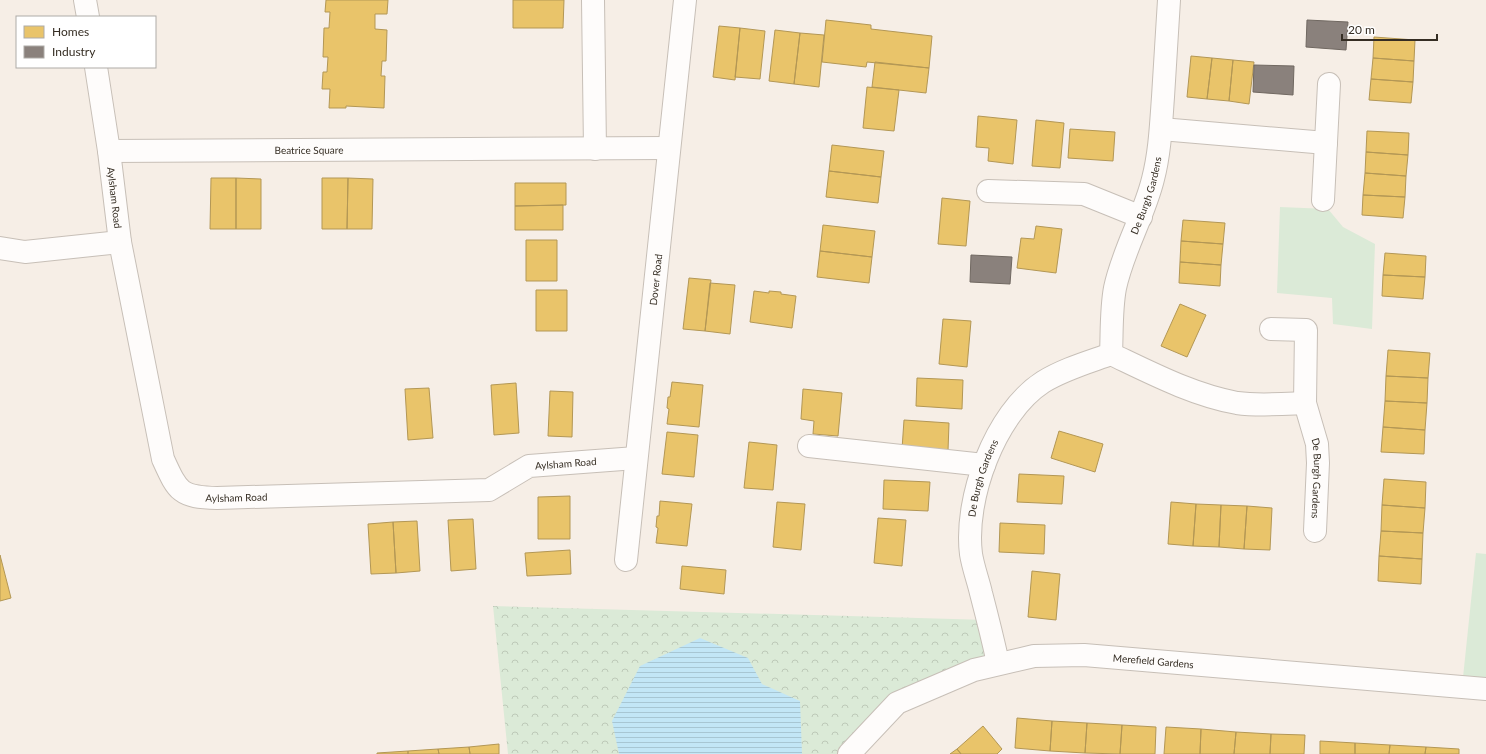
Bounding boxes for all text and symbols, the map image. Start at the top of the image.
legend [16,16,156,68]
scale bar [1342,16,1437,42]
text: 20 m [1348,22,1375,37]
text: Homes [52,24,89,39]
text: Industry [52,44,96,59]
street label: Beatrice Square [274,144,344,156]
street label: De Burgh Gardens [1128,156,1163,236]
street label: Aylsham Road [105,166,124,229]
street label: Dover Road [647,253,664,306]
street label: De Burgh Gardens [1310,436,1324,519]
street label: De Burgh Gardens [965,437,1000,518]
street label: Aylsham Road [534,455,597,472]
street label: Aylsham Road [205,491,268,504]
street label: Merefield Gardens [1112,651,1194,670]

